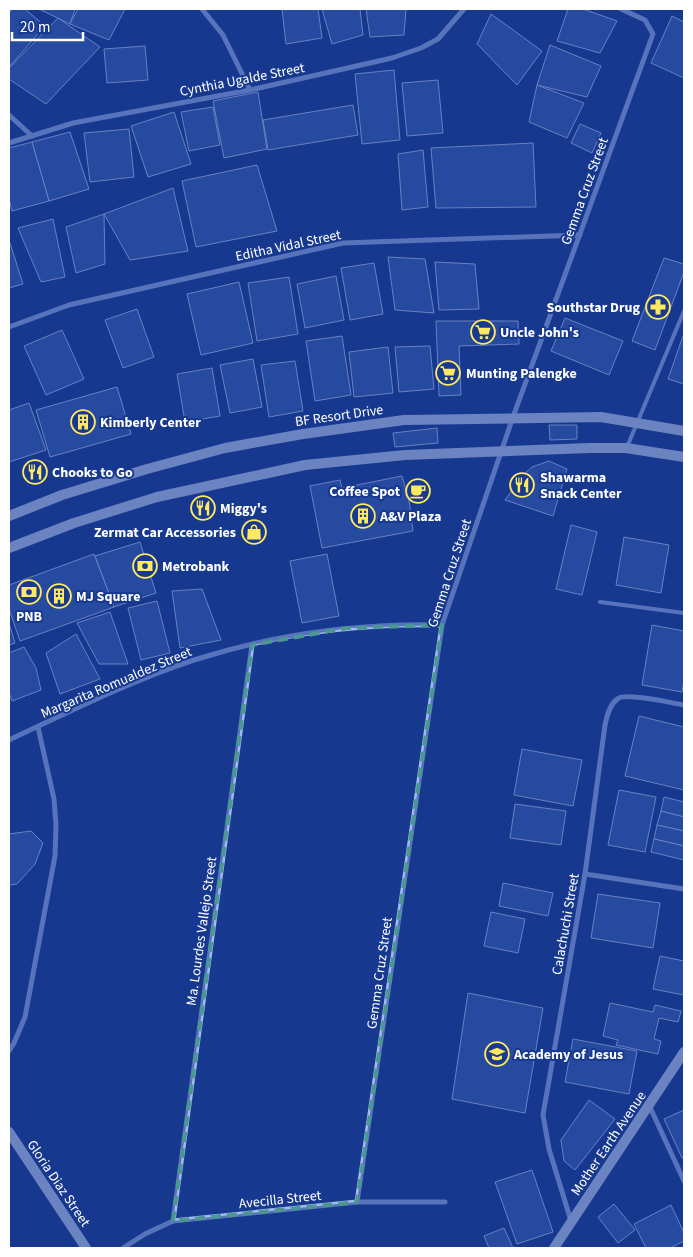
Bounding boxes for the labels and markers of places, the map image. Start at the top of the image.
pharmacy icon: Southstar Drug [645,294,671,320]
place label: Southstar Drug [546,298,641,318]
supermarket icon: Uncle John's [470,319,496,345]
place label: Uncle John's [500,323,579,343]
supermarket icon: Munting Palengke [435,360,461,386]
place label: Munting Palengke [466,364,577,384]
building icon: Kimberly Center [70,409,96,435]
place label: Kimberly Center [100,413,201,433]
restaurant icon: Chooks to Go [22,459,48,485]
place label: Chooks to Go [52,463,133,483]
place label: Shawarma Snack Center [540,468,622,504]
restaurant icon: Shawarma Snack Center [509,472,535,498]
cafe icon: Coffee Spot [405,478,431,504]
place label: Coffee Spot [329,482,401,502]
restaurant icon: Miggy's [190,495,216,521]
place label: Miggy's [220,499,267,519]
building icon: A&V Plaza [350,503,376,529]
place label: A&V Plaza [379,507,441,527]
shop icon: Zermat Car Accessories [241,519,267,545]
place label: Zermat Car Accessories [94,523,236,543]
bank icon: Metrobank [132,553,158,579]
place label: Metrobank [162,557,230,577]
bank icon: PNB [16,579,42,605]
building icon: MJ Square [46,583,72,609]
place label: MJ Square [76,587,140,607]
place label: PNB [16,607,43,627]
school or university icon: Academy of Jesus [484,1041,510,1067]
place label: Academy of Jesus [513,1045,623,1065]

